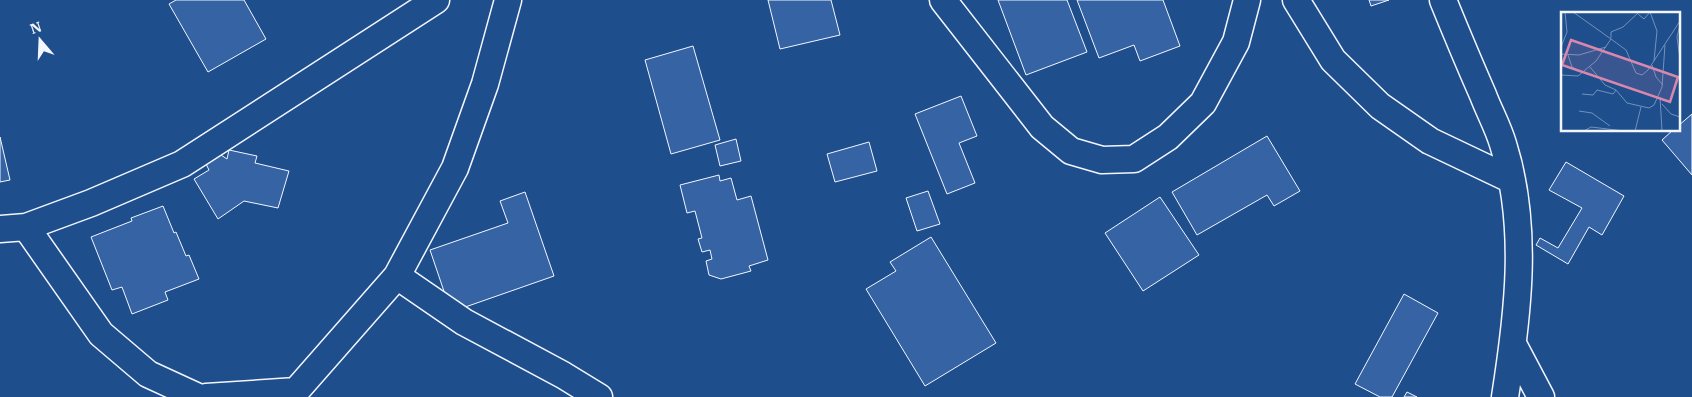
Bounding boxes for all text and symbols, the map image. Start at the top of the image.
inset map [1561,12,1680,131]
north arrow [15,15,65,65]
text: N [28,17,44,38]

